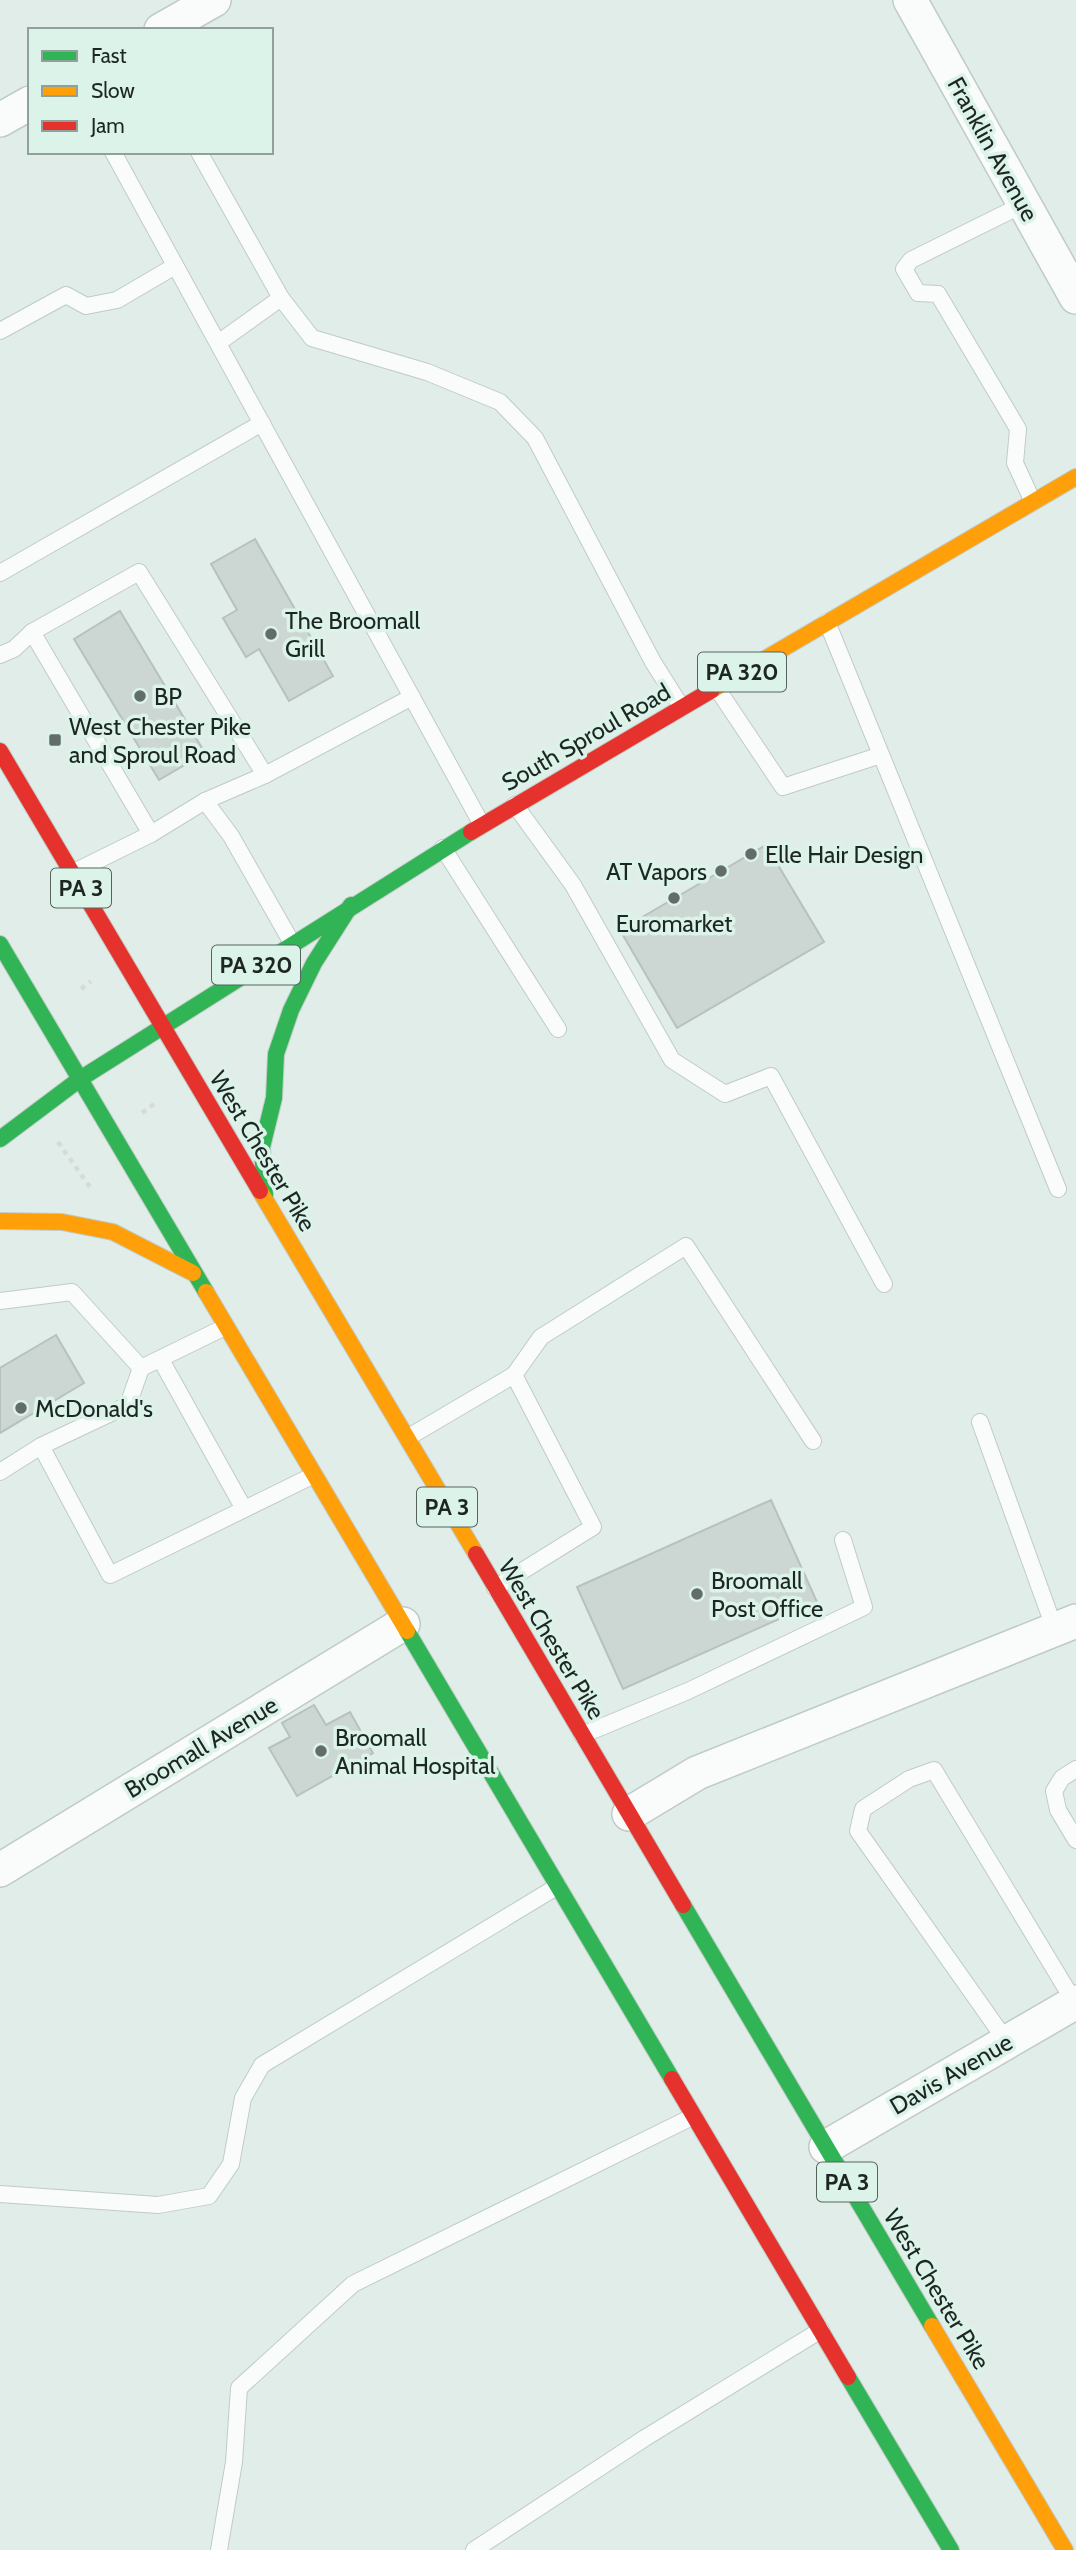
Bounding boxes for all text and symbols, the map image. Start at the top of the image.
legend [28,28,273,154]
text: Fast [91,43,127,68]
street label: Franklin Avenue [941,72,1045,226]
text: Slow [91,78,135,103]
text: Jam [90,113,125,138]
place label: The Broomall Grill [285,606,420,663]
marker: The Broomall Grill [263,626,279,642]
road number: PA 320 [698,652,786,692]
street label: South Sproul Road [497,677,675,797]
place label: BP [154,682,182,711]
marker: BP [132,688,148,704]
place label: West Chester Pike and Sproul Road [69,712,251,769]
marker: West Chester Pike and Sproul Road [47,732,63,748]
place label: Elle Hair Design [765,840,923,869]
marker: Elle Hair Design [743,846,759,862]
place label: AT Vapors [606,857,707,886]
marker: AT Vapors [713,863,729,879]
road number: PA 3 [51,868,111,908]
marker: Euromarket [666,890,682,906]
place label: Euromarket [616,909,732,938]
road number: PA 320 [212,946,300,984]
street label: West Chester Pike [204,1066,322,1236]
place label: McDonald's [35,1394,153,1423]
marker: McDonald's [13,1400,29,1416]
road number: PA 3 [417,1488,477,1526]
street label: West Chester Pike [493,1554,611,1724]
place label: Broomall Post Office [711,1566,823,1623]
marker: Broomall Post Office [689,1586,705,1602]
street label: Broomall Avenue [119,1690,283,1804]
place label: Broomall Animal Hospital [335,1723,496,1780]
marker: Broomall Animal Hospital [313,1743,329,1759]
street label: Davis Avenue [885,2027,1017,2121]
road number: PA 3 [817,2162,877,2202]
street label: West Chester Pike [878,2204,996,2374]

